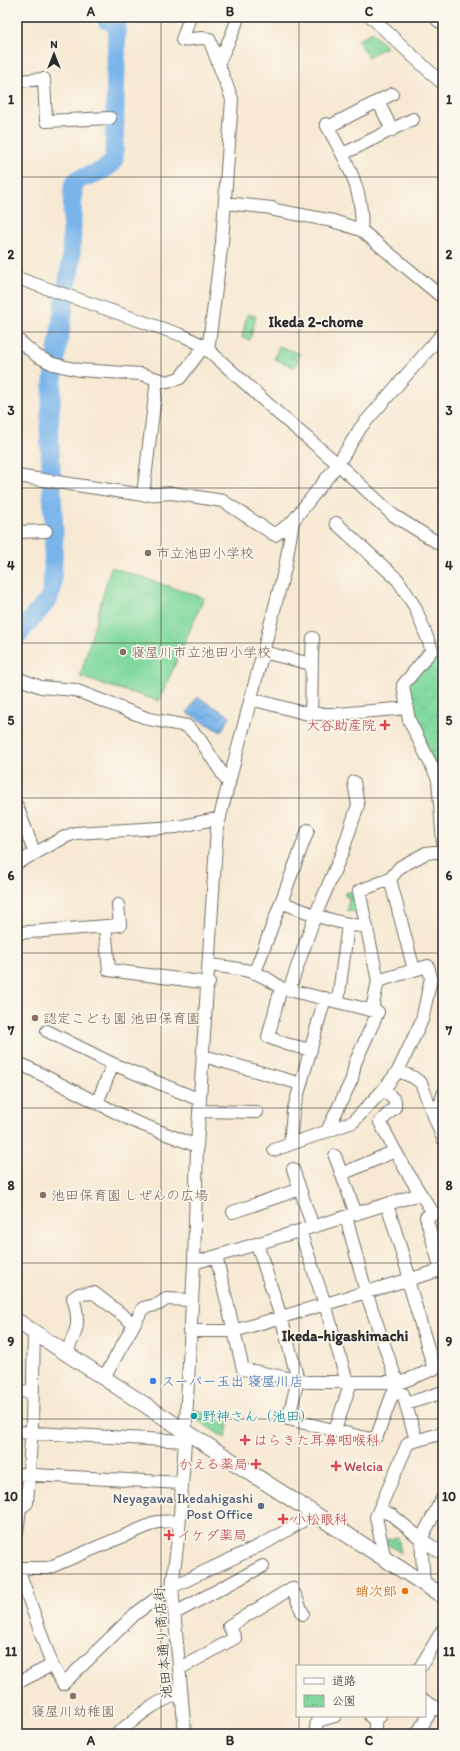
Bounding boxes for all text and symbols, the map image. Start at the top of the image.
text: A [86,4,96,19]
text: B [226,4,235,19]
text: C [365,4,374,19]
north arrow [34,34,74,74]
text: N [50,38,58,51]
text: 1 [8,92,14,107]
text: 1 [446,92,452,107]
text: 2 [8,247,15,262]
text: 2 [446,247,453,262]
district label: Ikeda 2-chome [268,313,364,331]
text: 3 [7,403,15,418]
text: 3 [445,403,453,418]
place label: 市立池田小学校 [156,545,254,562]
marker: 市立池田小学校 [143,548,153,558]
text: 4 [7,558,15,573]
text: 4 [445,558,453,573]
place label: 寝屋川市立池田小学校 [131,644,271,661]
marker: 寝屋川市立池田小学校 [118,647,128,657]
text: 5 [8,713,15,728]
text: 5 [446,713,453,728]
place label: 大谷助産院 [306,717,376,734]
marker: 大谷助産院 [379,719,391,731]
text: 6 [8,868,15,883]
text: 6 [446,868,453,883]
place label: 認定こども園 池田保育園 [43,1010,200,1027]
marker: 認定こども園 池田保育園 [30,1013,40,1023]
text: 7 [7,1023,15,1038]
text: 7 [445,1023,453,1038]
text: 8 [7,1178,15,1193]
text: 8 [445,1178,453,1193]
place label: 池田保育園 しぜんの広場 [51,1187,208,1204]
marker: 池田保育園 しぜんの広場 [38,1190,48,1200]
district label: Ikeda-higashimachi [282,1327,408,1346]
text: 9 [8,1334,15,1349]
text: 9 [446,1334,453,1349]
place label: スーパー玉出 寝屋川店 [161,1373,304,1390]
marker: スーパー玉出 寝屋川店 [148,1376,158,1386]
place label: 野神さん（池田） [202,1408,314,1425]
marker: 野神さん（池田） [189,1411,199,1421]
place label: はらきた耳鼻咽喉科 [254,1432,380,1449]
marker: はらきた耳鼻咽喉科 [239,1434,251,1446]
place label: かえる薬局 [179,1456,248,1473]
place label: Welcia [344,1458,384,1475]
marker: かえる薬局 [251,1459,261,1469]
marker: Welcia [331,1461,341,1471]
text: 10 [4,1489,18,1504]
text: 10 [442,1489,456,1504]
place label: Neyagawa Ikedahigashi Post Office [113,1490,253,1523]
marker: Neyagawa Ikedahigashi Post Office [256,1501,266,1511]
place label: 小松眼科 [292,1511,348,1528]
marker: 小松眼科 [277,1513,289,1525]
place label: イケダ薬局 [177,1527,247,1544]
marker: イケダ薬局 [164,1530,174,1540]
place label: 蛸次郎 [355,1583,397,1600]
marker: 蛸次郎 [400,1586,410,1596]
street label: 池田本通り商店街 [151,1587,175,1699]
text: 11 [5,1644,17,1659]
text: 11 [443,1644,455,1659]
legend [296,1665,426,1717]
text: 道路 [332,1674,356,1688]
marker: 寝屋川幼稚園 [68,1691,78,1701]
text: 公園 [332,1694,356,1708]
place label: 寝屋川幼稚園 [31,1703,115,1720]
text: A [86,1733,96,1748]
text: B [226,1733,235,1748]
text: C [365,1733,374,1748]

